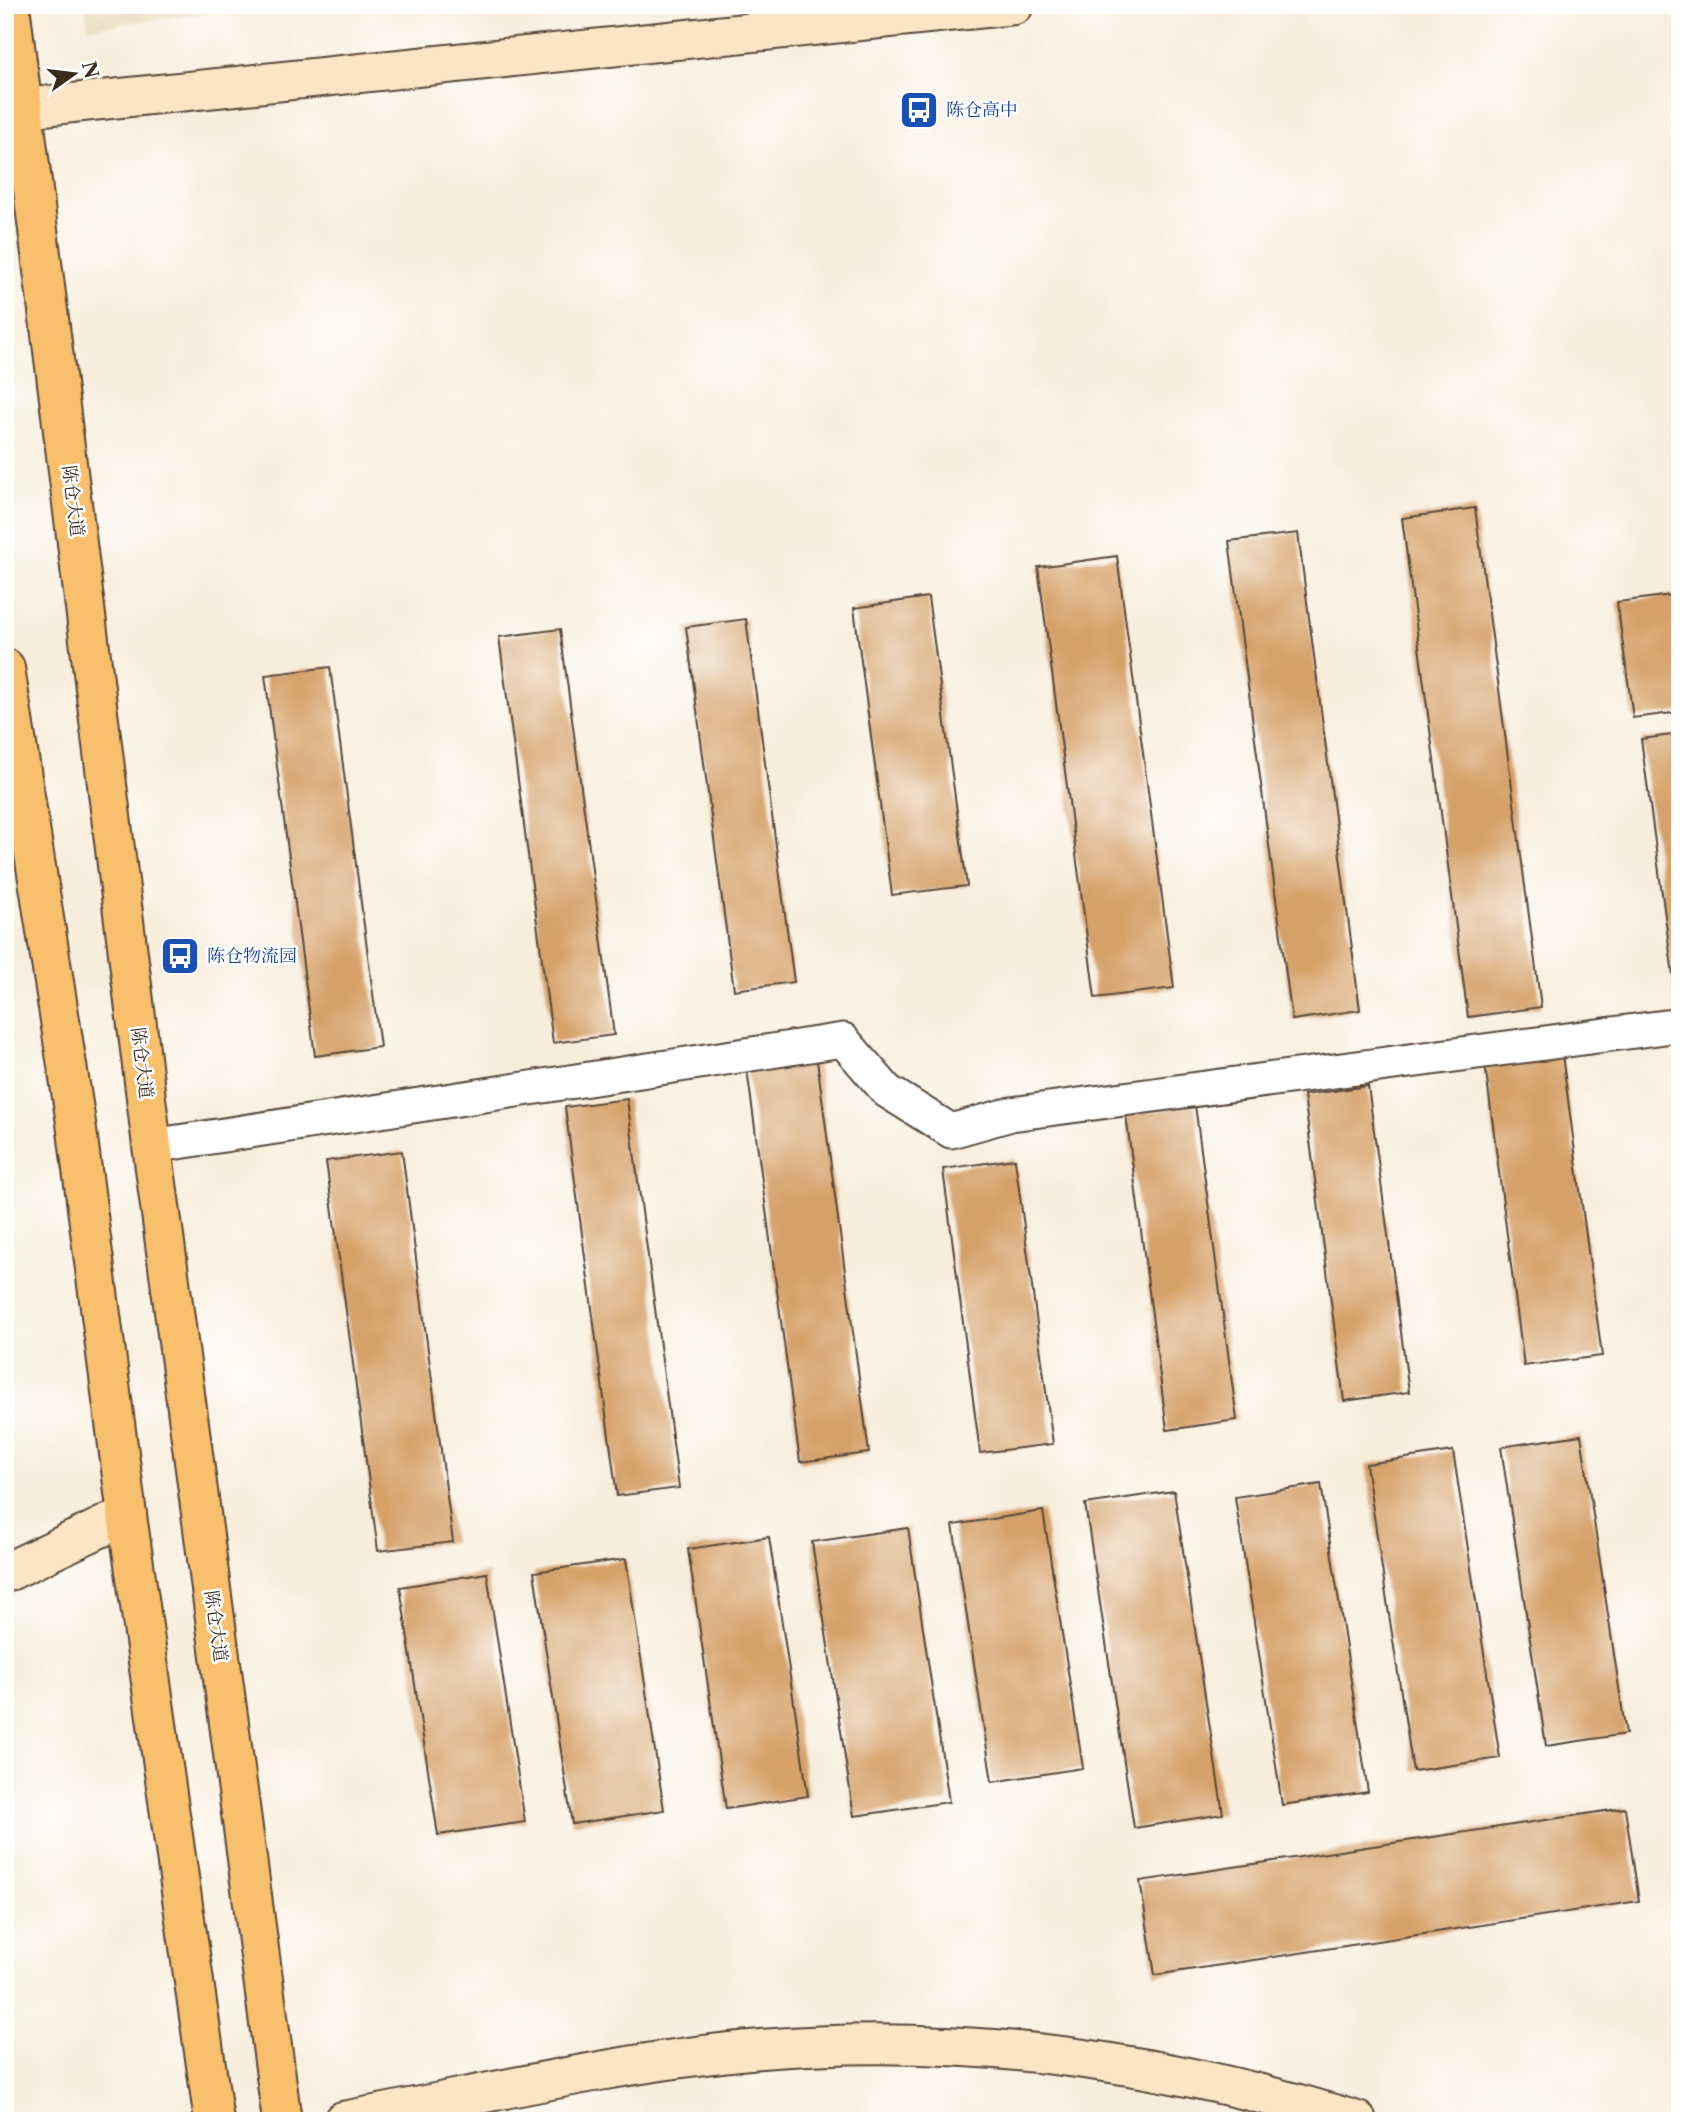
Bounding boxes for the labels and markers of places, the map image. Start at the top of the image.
bus stop icon: 陈仓高中 [898,89,940,131]
place label: 陈仓高中 [946,99,1018,121]
bus stop icon: 陈仓物流园 [159,935,201,977]
place label: 陈仓物流园 [207,945,297,967]

